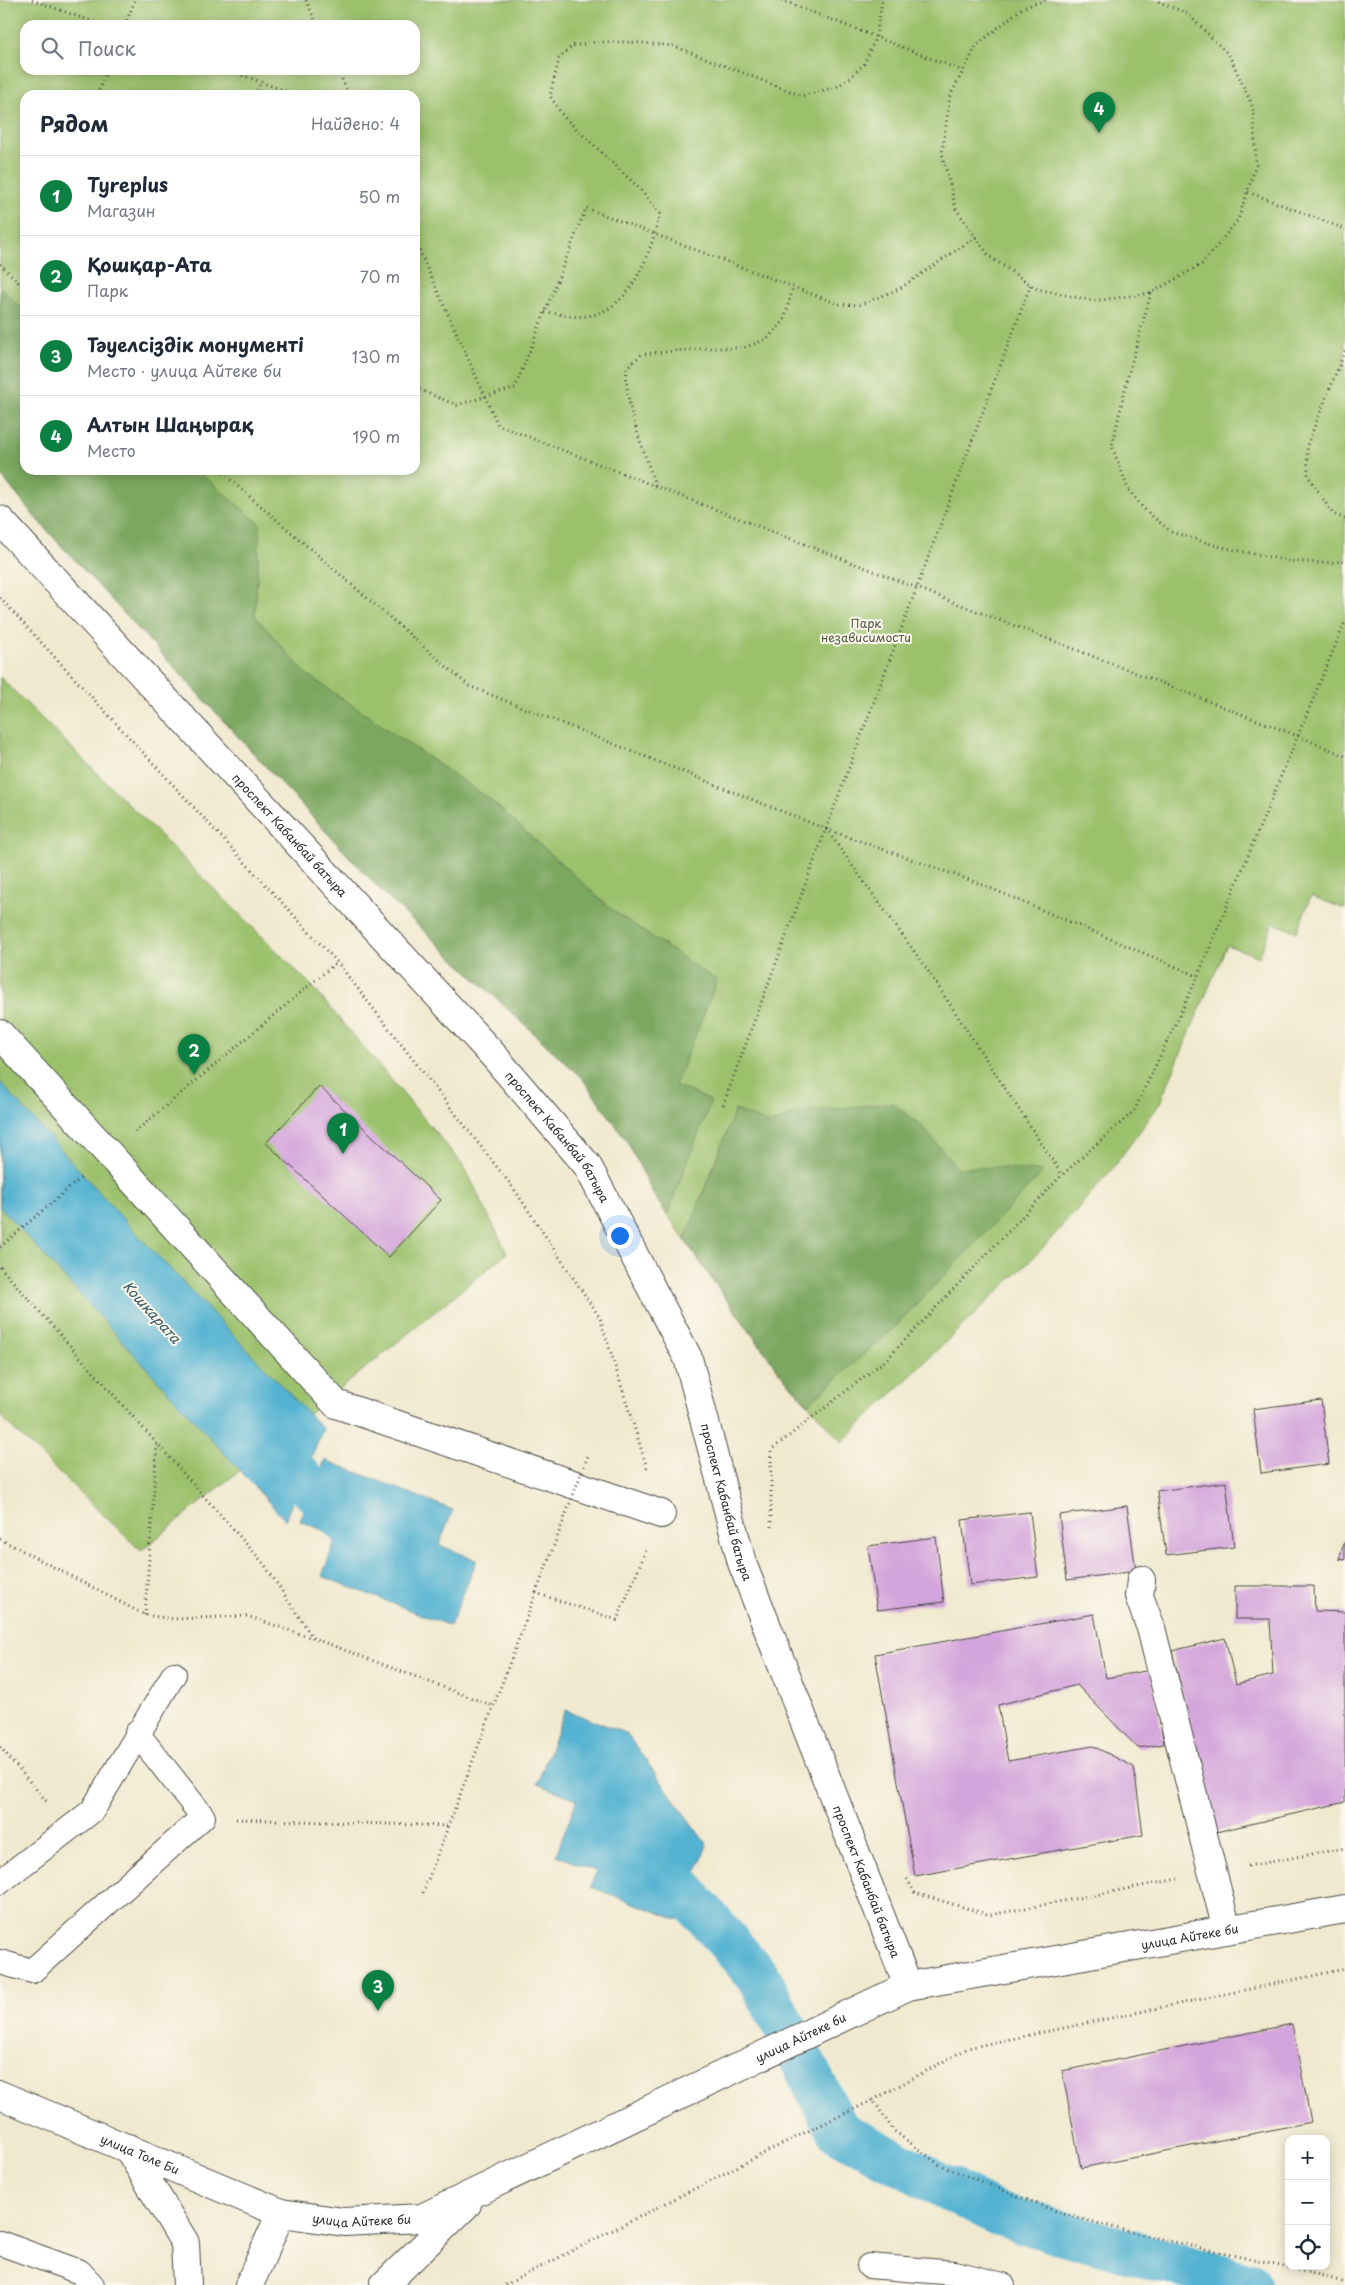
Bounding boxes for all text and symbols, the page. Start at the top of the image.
search box [20,20,420,75]
icon: search [38,34,66,62]
text: Поиск [78,34,136,62]
pin: 4 [1083,92,1115,133]
text: Рядом [40,107,108,139]
text: Найдено: 4 [311,111,400,135]
text: Tyreplus [87,170,168,198]
text: 1 [52,184,60,208]
text: 50 m [359,184,400,208]
text: Магазин [87,198,156,222]
text: Қошқар-Ата [87,250,212,278]
text: 2 [50,264,62,288]
text: 70 m [360,264,400,288]
text: Парк [87,278,128,302]
text: Тәуелсіздік монументі [87,330,304,358]
text: 3 [51,344,61,368]
text: 130 m [352,344,400,368]
text: Место · улица Айтеке би [87,358,282,382]
text: Алтын Шаңырақ [87,410,253,438]
text: 4 [51,424,61,448]
text: 190 m [352,424,400,448]
text: Место [87,438,136,462]
park label: Парк независимости [821,614,911,646]
street label: проспект Кабанбай батыра [228,769,352,901]
pin: 2 [178,1034,210,1075]
street label: проспект Кабанбай батыра [501,1067,614,1206]
pin: 1 [327,1113,359,1154]
your location [607,1223,633,1249]
water label: Кошкарата [118,1276,187,1349]
street label: проспект Кабанбай батыра [697,1421,757,1584]
street label: проспект Кабанбай батыра [829,1802,905,1961]
street label: улица Айтеке би [1139,1919,1240,1954]
pin: 3 [362,1970,394,2011]
street label: улица Айтеке би [752,2008,849,2067]
street label: улица Толе Би [98,2129,182,2178]
map controls [1285,2135,1330,2270]
button: + [1285,2135,1330,2180]
button: − [1285,2180,1330,2225]
street label: улица Айтеке би [311,2209,411,2231]
button: locate [1285,2225,1330,2270]

